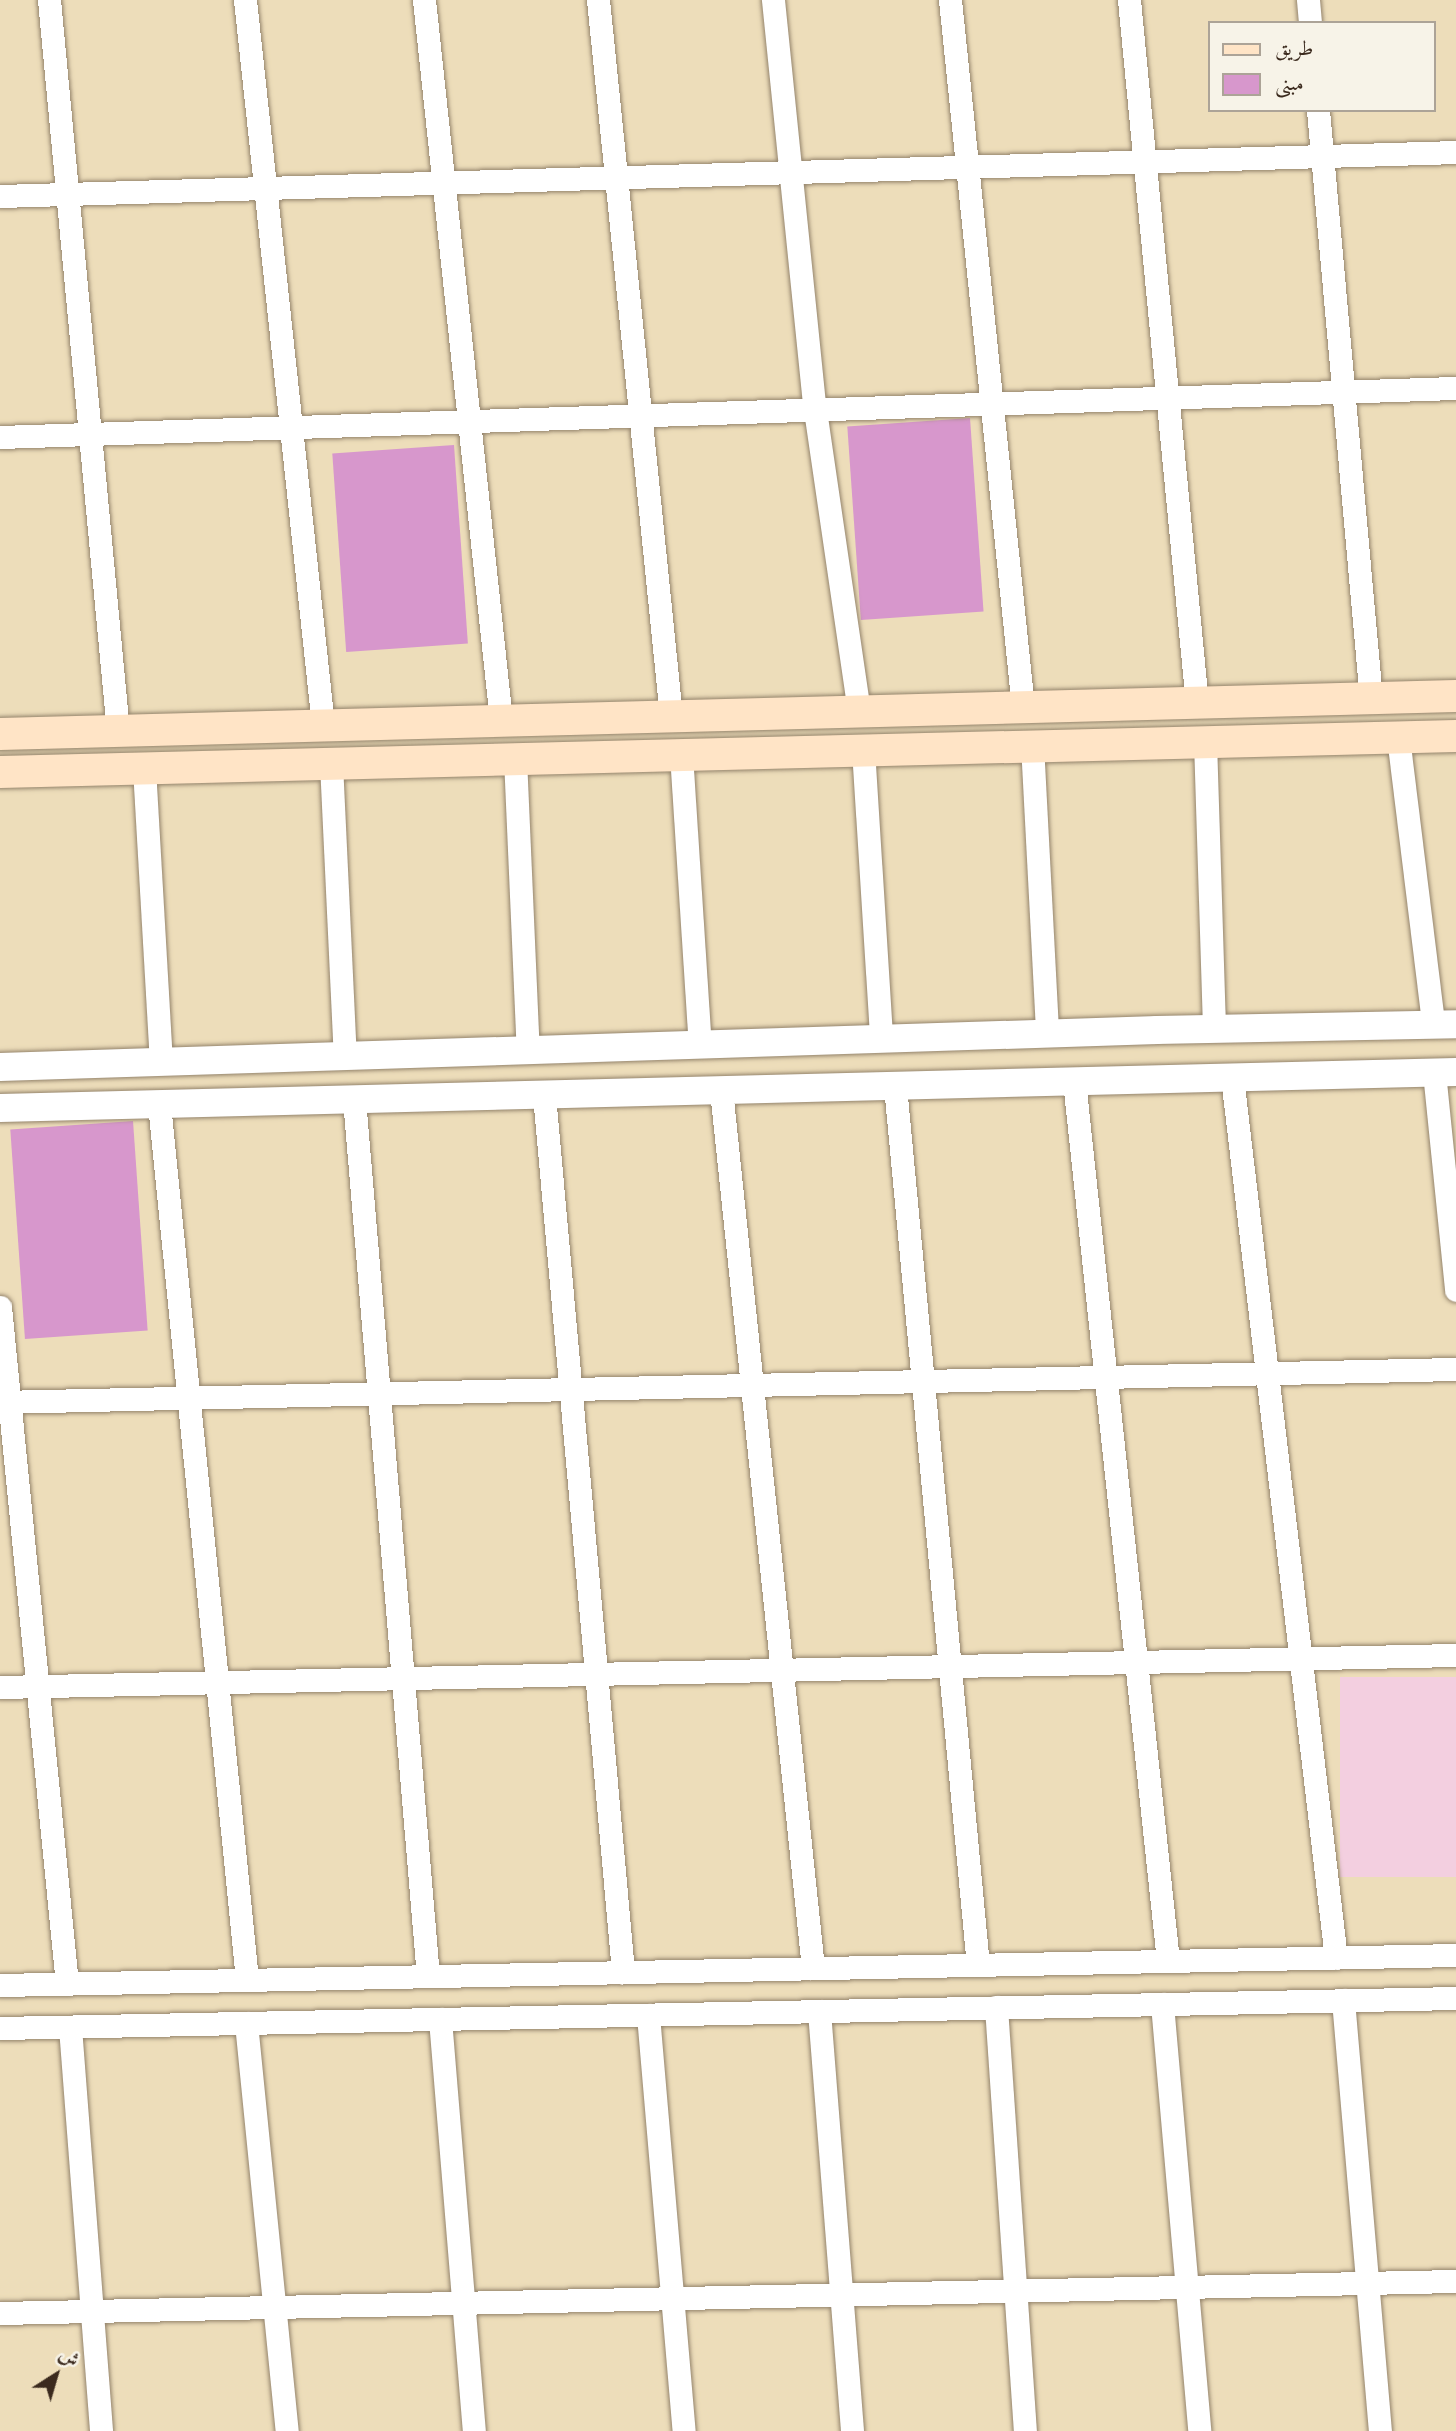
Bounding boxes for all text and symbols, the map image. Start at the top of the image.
legend [1208,21,1435,112]
text: طريق [1275,36,1313,63]
text: مبنى [1275,71,1304,98]
north arrow [21,2340,91,2410]
text: ش [54,2343,83,2373]

